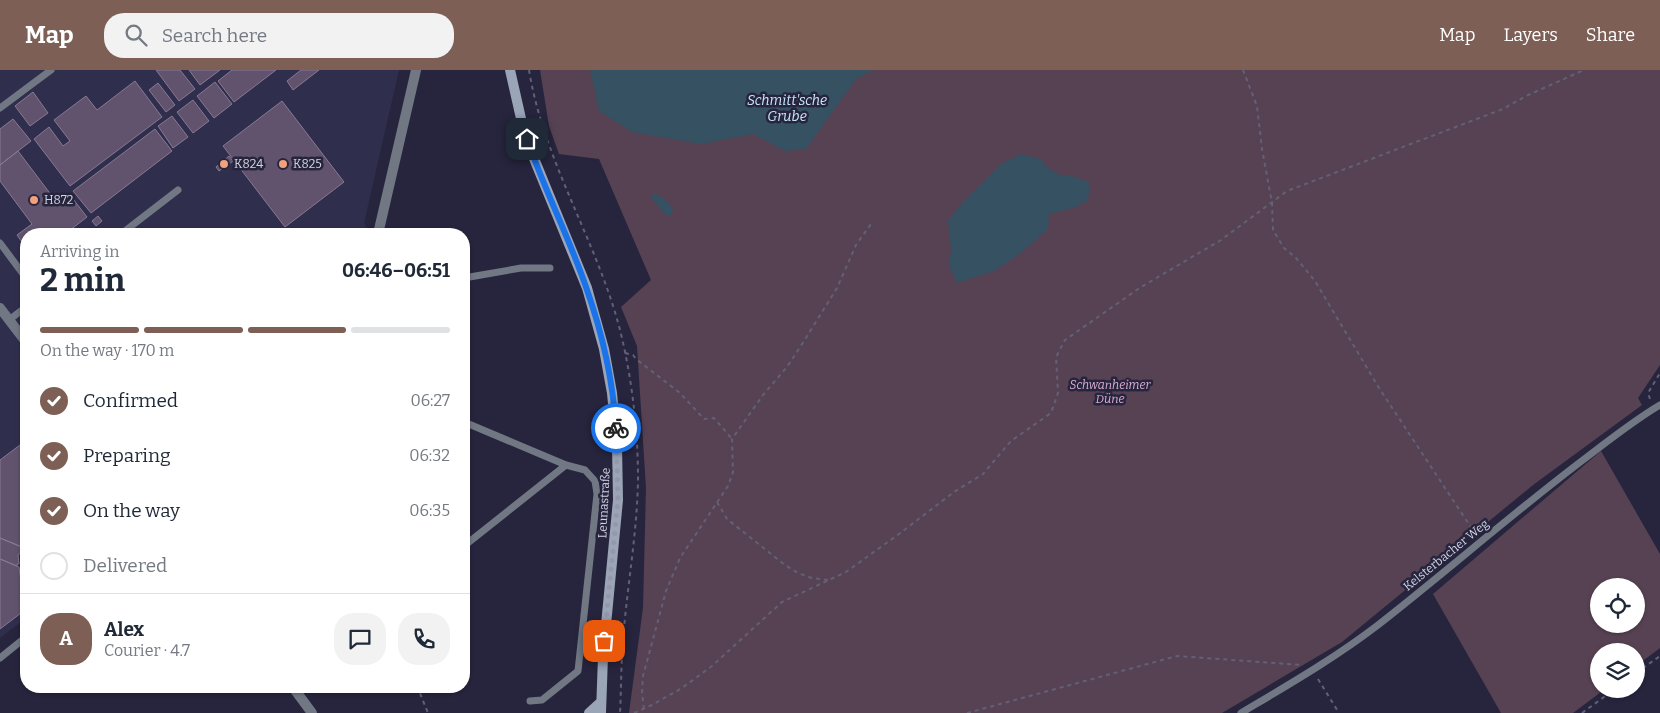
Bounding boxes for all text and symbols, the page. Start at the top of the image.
search box [104,13,454,58]
text: Map [25,21,74,49]
icon: search [122,21,150,49]
text: Search here [162,24,267,47]
text: Map [1439,24,1475,46]
text: Layers [1503,24,1558,46]
text: Share [1586,24,1635,46]
water label: Schmitt'sche Grube [747,92,827,125]
pin [506,118,548,160]
icon: home [513,125,541,153]
place label: K824 [234,157,263,171]
place label: K825 [293,157,322,171]
marker: K824 [218,158,230,170]
marker: K825 [277,158,289,170]
place label: H872 [44,193,73,207]
marker: H872 [28,194,40,206]
text: Arriving in [40,242,119,261]
text: 06:46–06:51 [342,259,450,282]
text: 2 min [40,261,125,299]
text: On the way · 170 m [40,341,174,360]
park label: Schwanheimer Düne [1070,378,1152,406]
icon: check [40,387,68,415]
text: Confirmed [83,389,178,412]
text: 06:27 [410,391,450,410]
courier [591,403,641,453]
icon: bike [602,414,630,442]
icon: check [40,442,68,470]
text: Preparing [83,444,171,467]
text: 06:32 [409,446,450,465]
street label: Leunastraße [595,467,613,539]
icon: check [40,497,68,525]
text: On the way [83,499,180,522]
text: 06:35 [409,501,450,520]
street label: Kelsterbacher Weg [1401,516,1492,594]
text: Delivered [83,554,167,577]
map controls [1590,578,1645,698]
button: locate [1590,578,1645,633]
button: chat [334,613,386,665]
button: phone [398,613,450,665]
text: Alex [104,618,144,641]
pin [583,620,625,662]
text: A [59,627,73,650]
icon: bag [590,627,618,655]
text: Courier · 4.7 [104,641,190,660]
button: layers [1590,643,1645,698]

